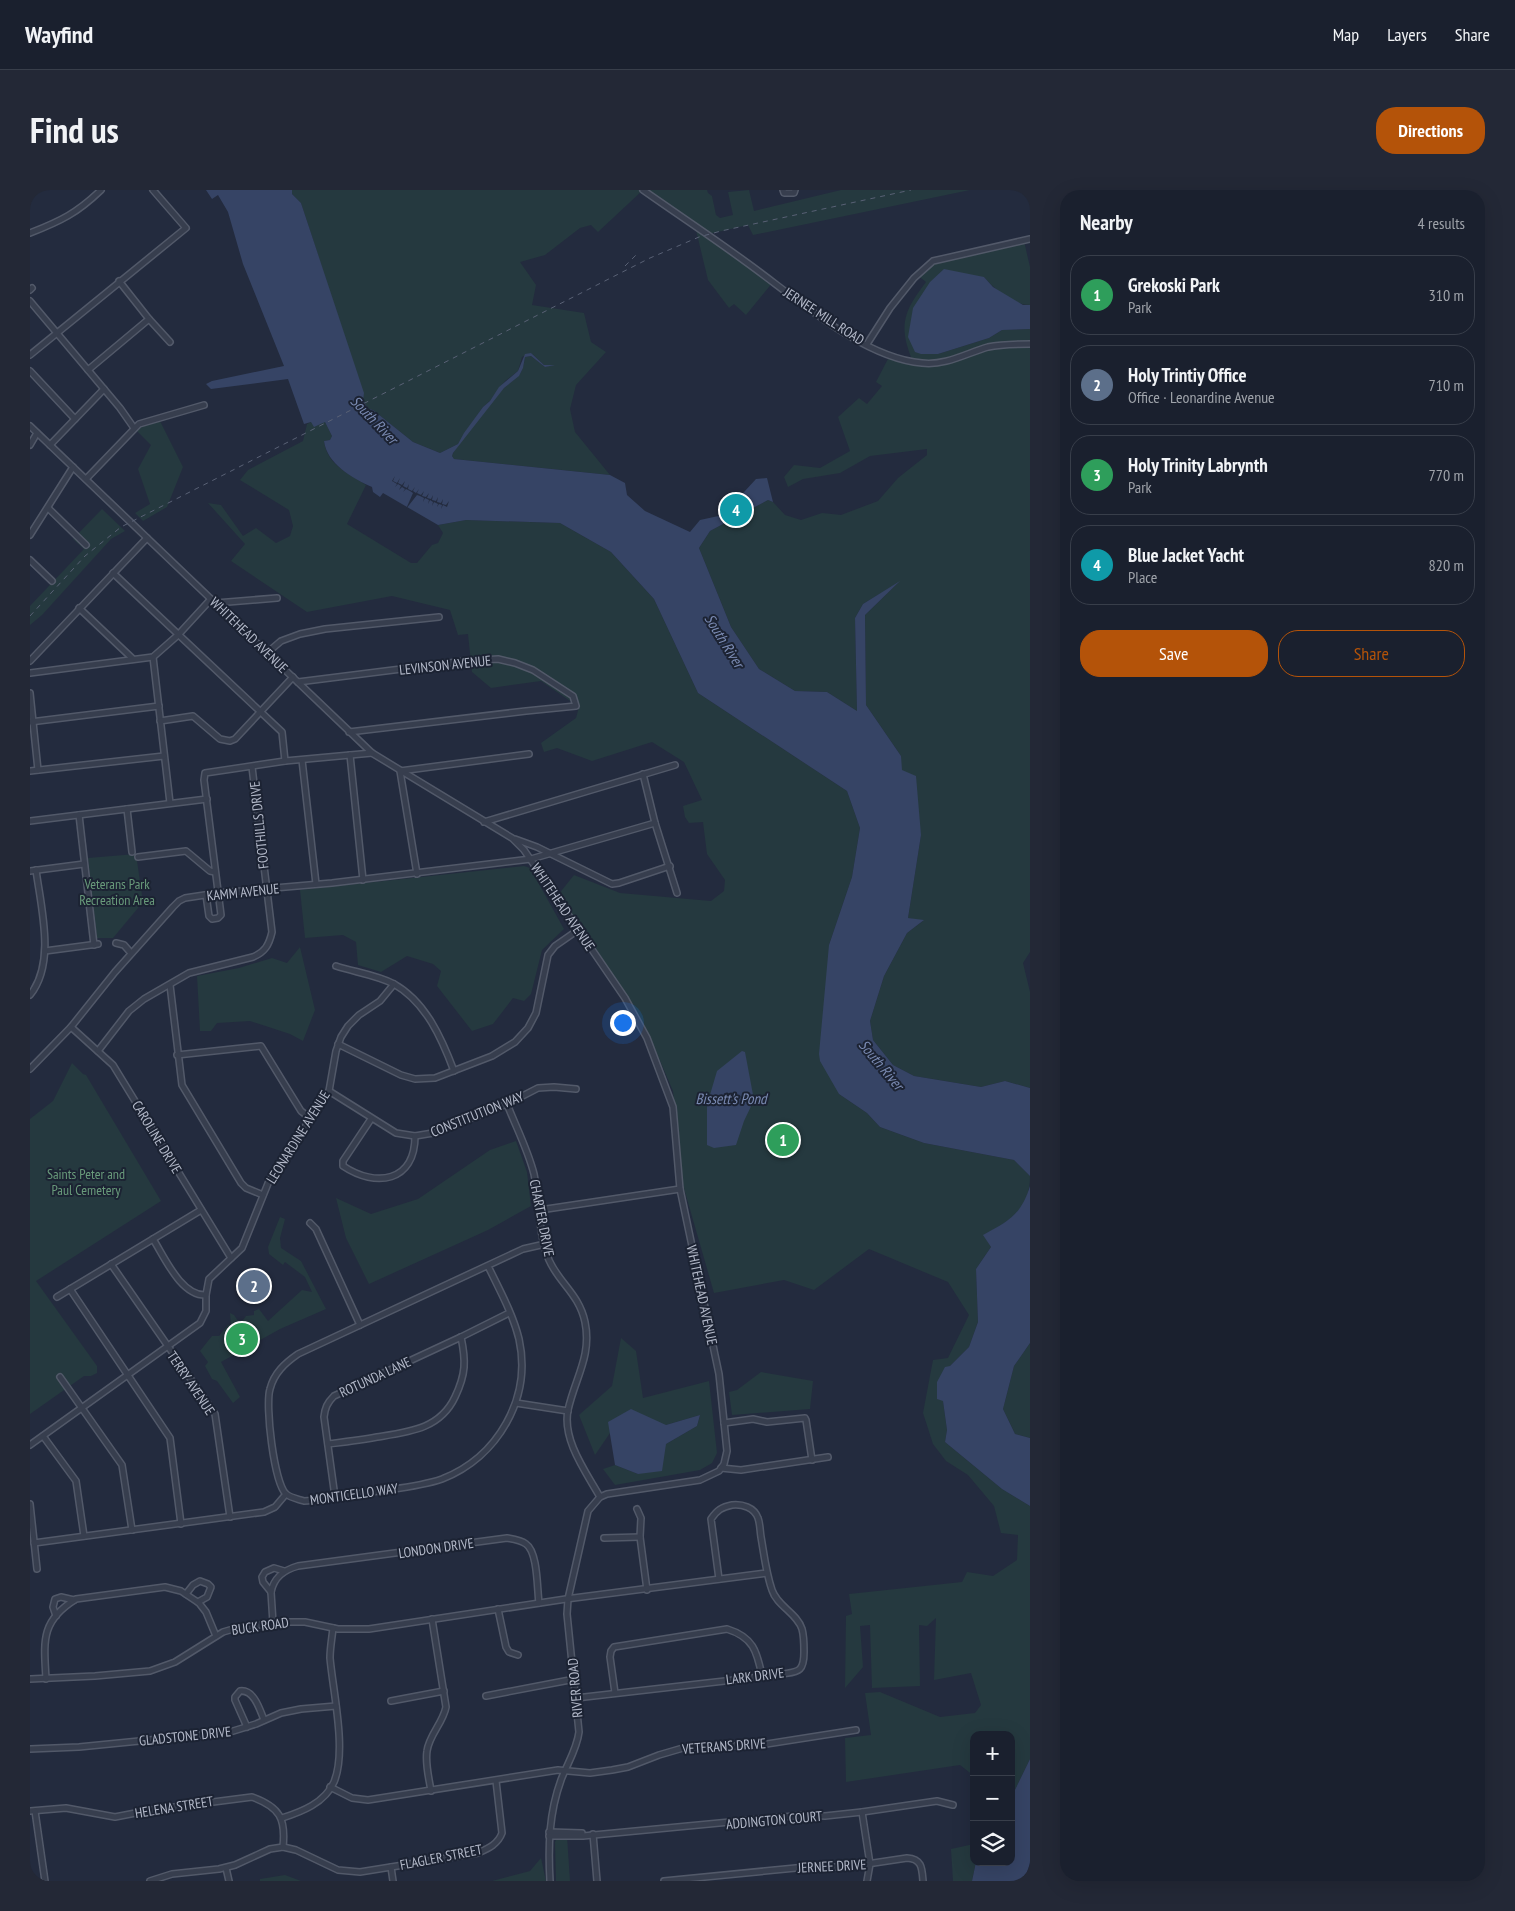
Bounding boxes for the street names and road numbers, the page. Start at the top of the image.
street label: JERNEE MILL ROAD [779,283,868,349]
street label: WHITEHEAD AVENUE [206,593,292,677]
street label: LEVINSON AVENUE [398,651,492,679]
street label: FOOTHILLS DRIVE [245,780,273,870]
street label: WHITEHEAD AVENUE [527,860,599,954]
street label: KAMM AVENUE [206,879,280,905]
street label: LEONARDINE AVENUE [262,1087,334,1187]
street label: CONSTITUTION WAY [428,1087,527,1141]
street label: CAROLINE DRIVE [128,1097,186,1177]
street label: CHARTER DRIVE [526,1178,558,1258]
street label: WHITEHEAD AVENUE [683,1243,721,1347]
street label: TERRY AVENUE [163,1348,219,1418]
street label: ROTUNDA LANE [336,1353,414,1401]
street label: MONTICELLO WAY [309,1479,400,1509]
street label: LONDON DRIVE [397,1534,475,1562]
street label: BUCK ROAD [230,1613,290,1639]
street label: RIVER ROAD [563,1657,587,1719]
street label: LARK DRIVE [725,1663,785,1689]
street label: GLADSTONE DRIVE [138,1722,232,1750]
street label: VETERANS DRIVE [680,1734,767,1758]
street label: HELENA STREET [133,1792,215,1822]
street label: ADDINGTON COURT [725,1807,824,1833]
street label: FLAGLER STREET [398,1840,484,1874]
street label: JERNEE DRIVE [796,1855,867,1877]

